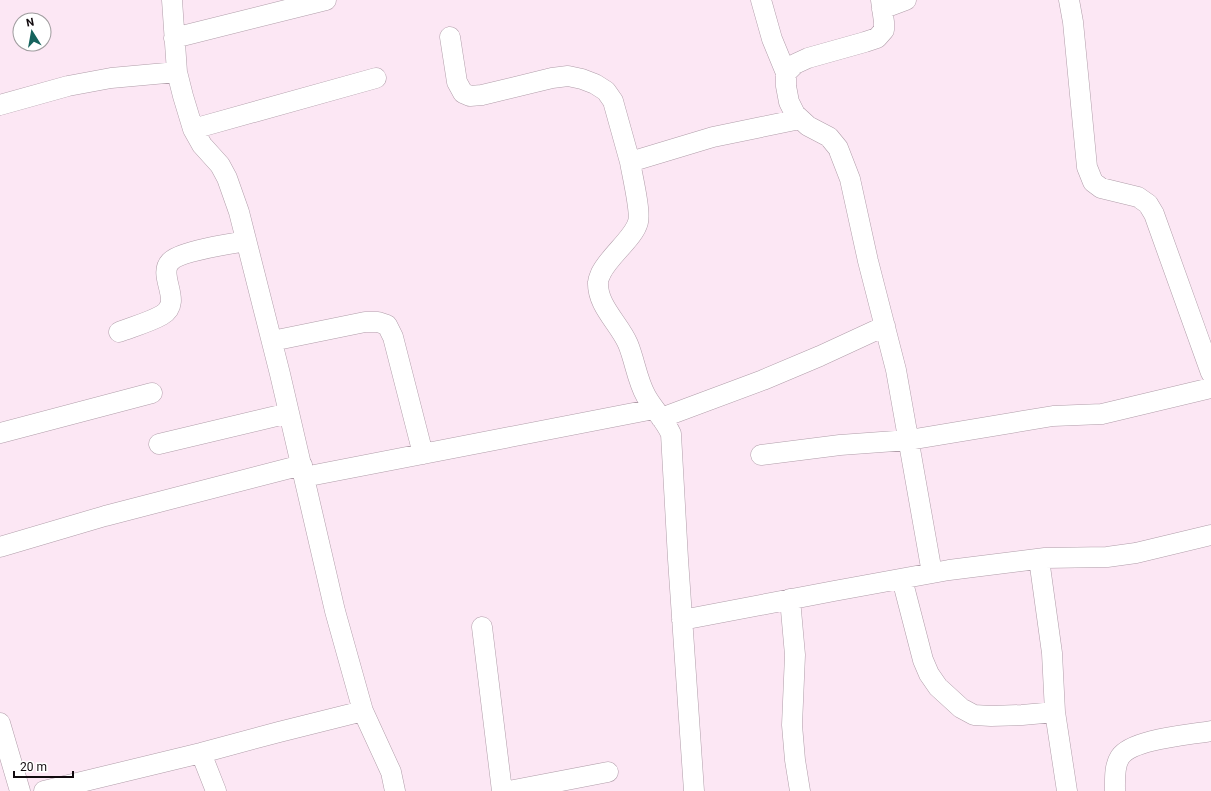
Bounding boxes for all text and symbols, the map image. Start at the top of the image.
north arrow [12,12,52,52]
text: N [25,16,35,30]
scale bar [14,753,73,779]
text: 20 m [20,760,47,774]

